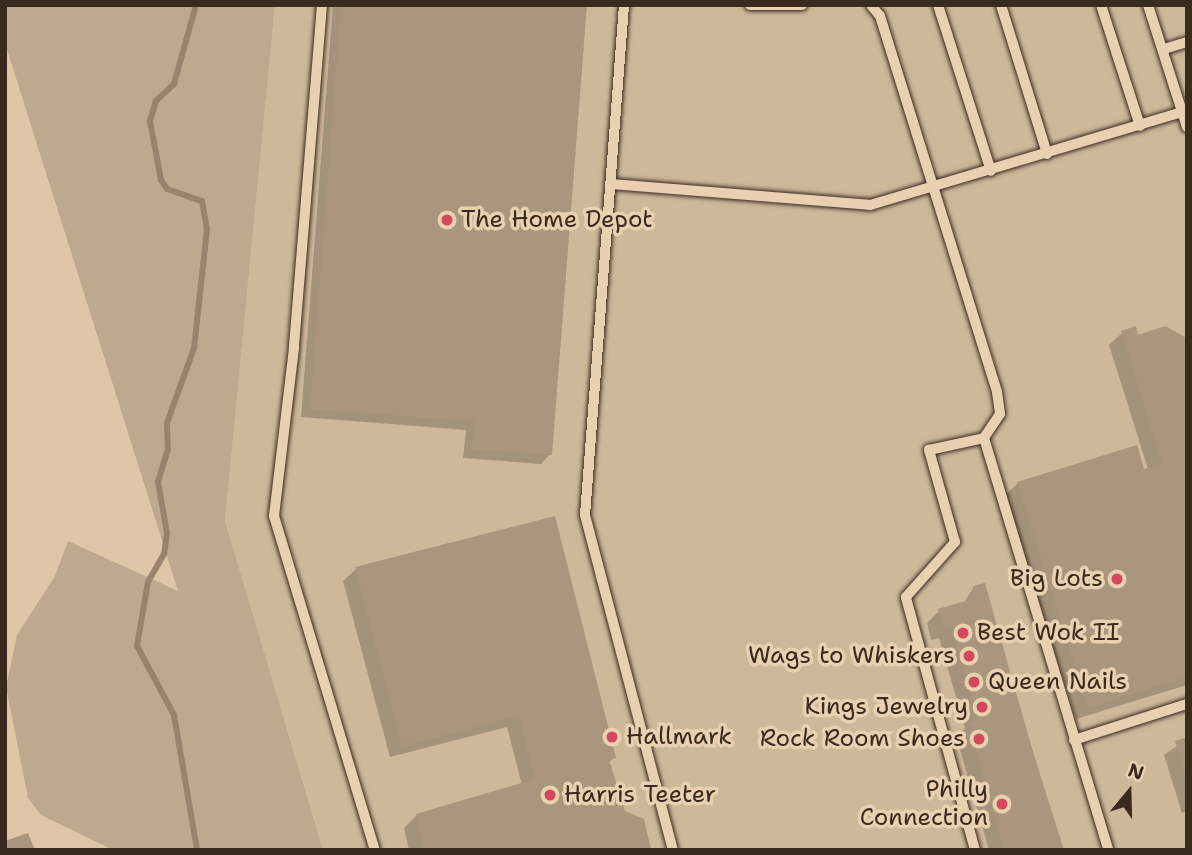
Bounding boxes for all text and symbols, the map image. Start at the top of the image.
place label: The Home Depot [461,206,653,234]
marker: The Home Depot [439,212,455,228]
place label: Big Lots [1010,565,1103,593]
marker: Big Lots [1109,571,1125,587]
place label: Best Wok II [977,619,1120,647]
marker: Best Wok II [955,625,971,641]
place label: Wags to Whiskers [748,642,955,670]
marker: Wags to Whiskers [961,648,977,664]
place label: Queen Nails [988,668,1127,696]
marker: Queen Nails [966,674,982,690]
place label: Kings Jewelry [804,693,968,721]
marker: Kings Jewelry [974,699,990,715]
place label: Hallmark [626,723,732,751]
place label: Rock Room Shoes [760,725,965,753]
marker: Hallmark [604,729,620,745]
marker: Rock Room Shoes [971,731,987,747]
north arrow [1094,757,1164,827]
text: N [1125,757,1147,786]
place label: Philly Connection [860,776,988,832]
place label: Harris Teeter [564,781,716,809]
marker: Harris Teeter [542,787,558,803]
marker: Philly Connection [994,796,1010,812]

